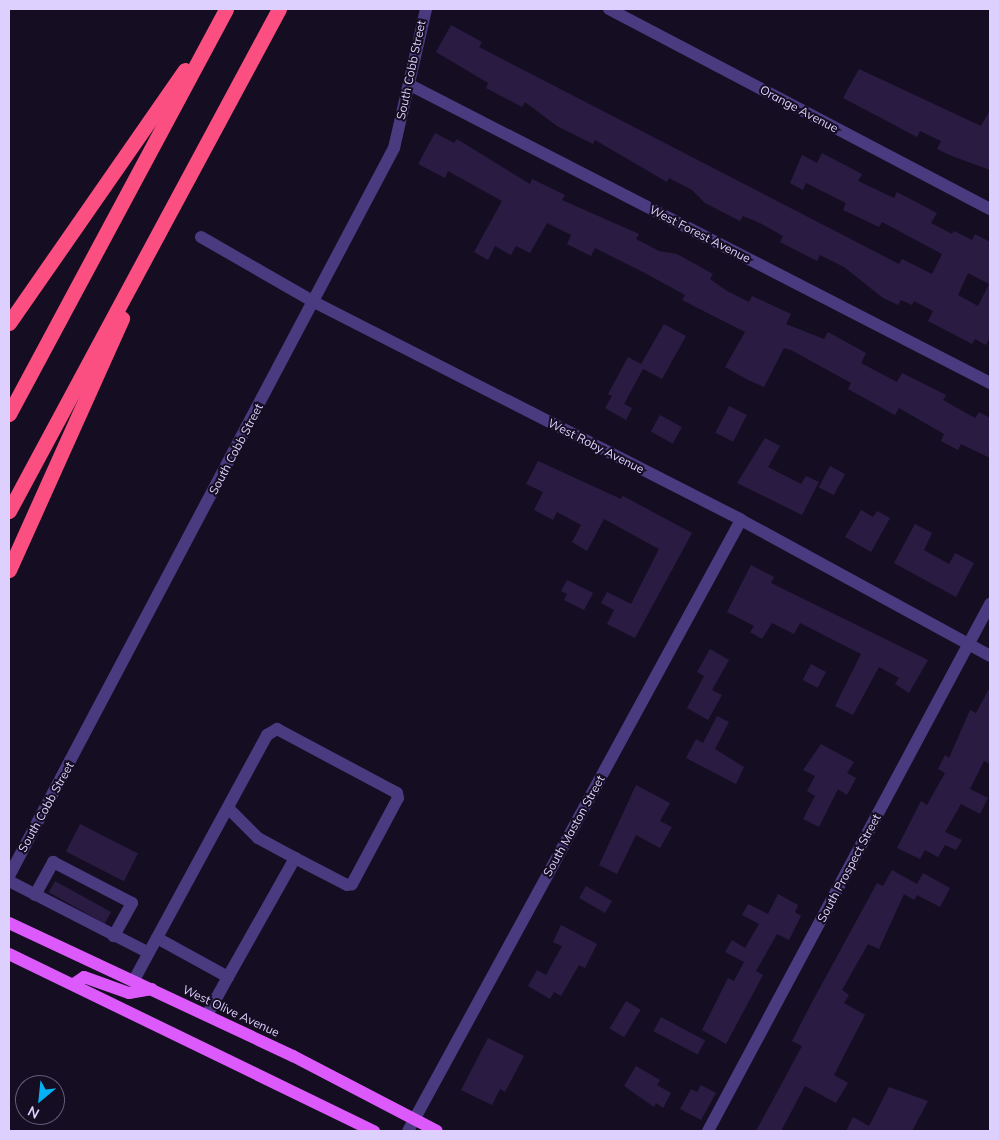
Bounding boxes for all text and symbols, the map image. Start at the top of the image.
street label: South Cobb Street [393,19,429,121]
street label: Orange Avenue [757,82,841,136]
street label: West Forest Avenue [647,202,753,266]
street label: South Cobb Street [206,401,266,497]
street label: West Roby Avenue [546,416,646,476]
street label: South Cobb Street [15,759,77,855]
street label: South Maston Street [540,773,608,879]
street label: South Prospect Street [814,811,884,925]
street label: West Olive Avenue [180,982,282,1040]
north arrow [15,1075,65,1125]
text: N [25,1102,42,1123]

